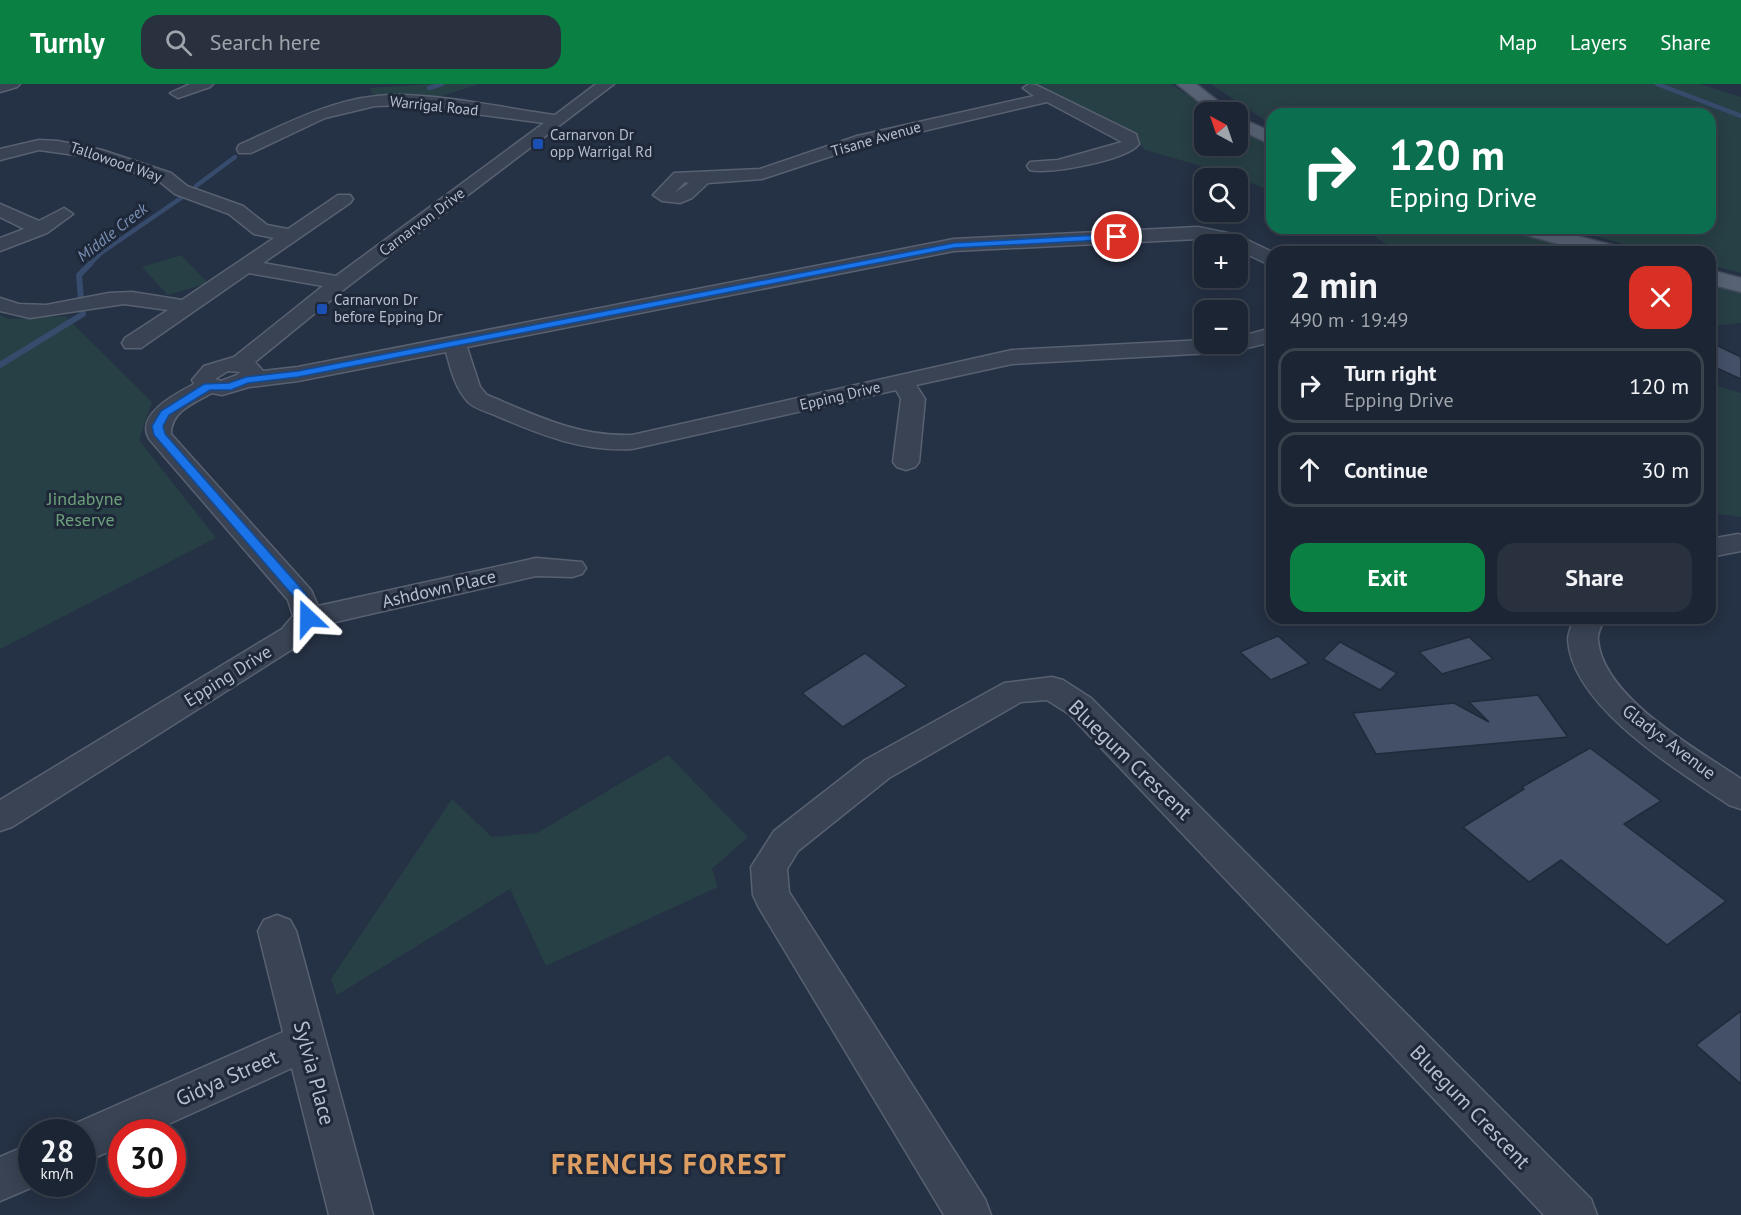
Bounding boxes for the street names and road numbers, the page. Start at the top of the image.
street label: Warrigal Road [389,91,479,120]
street label: Tisane Avenue [829,117,923,160]
street label: Tallowood Way [68,137,165,186]
street label: Carnarvon Drive [375,183,468,260]
street label: Epping Drive [798,377,882,414]
street label: Ashdown Place [380,564,498,613]
street label: Epping Drive [180,640,276,711]
street label: Bluegum Crescent [1063,694,1198,826]
street label: Gladys Avenue [1618,699,1721,784]
street label: Sylvia Place [288,1018,341,1128]
street label: Bluegum Crescent [1404,1039,1536,1174]
street label: Gidya Street [171,1043,282,1112]

